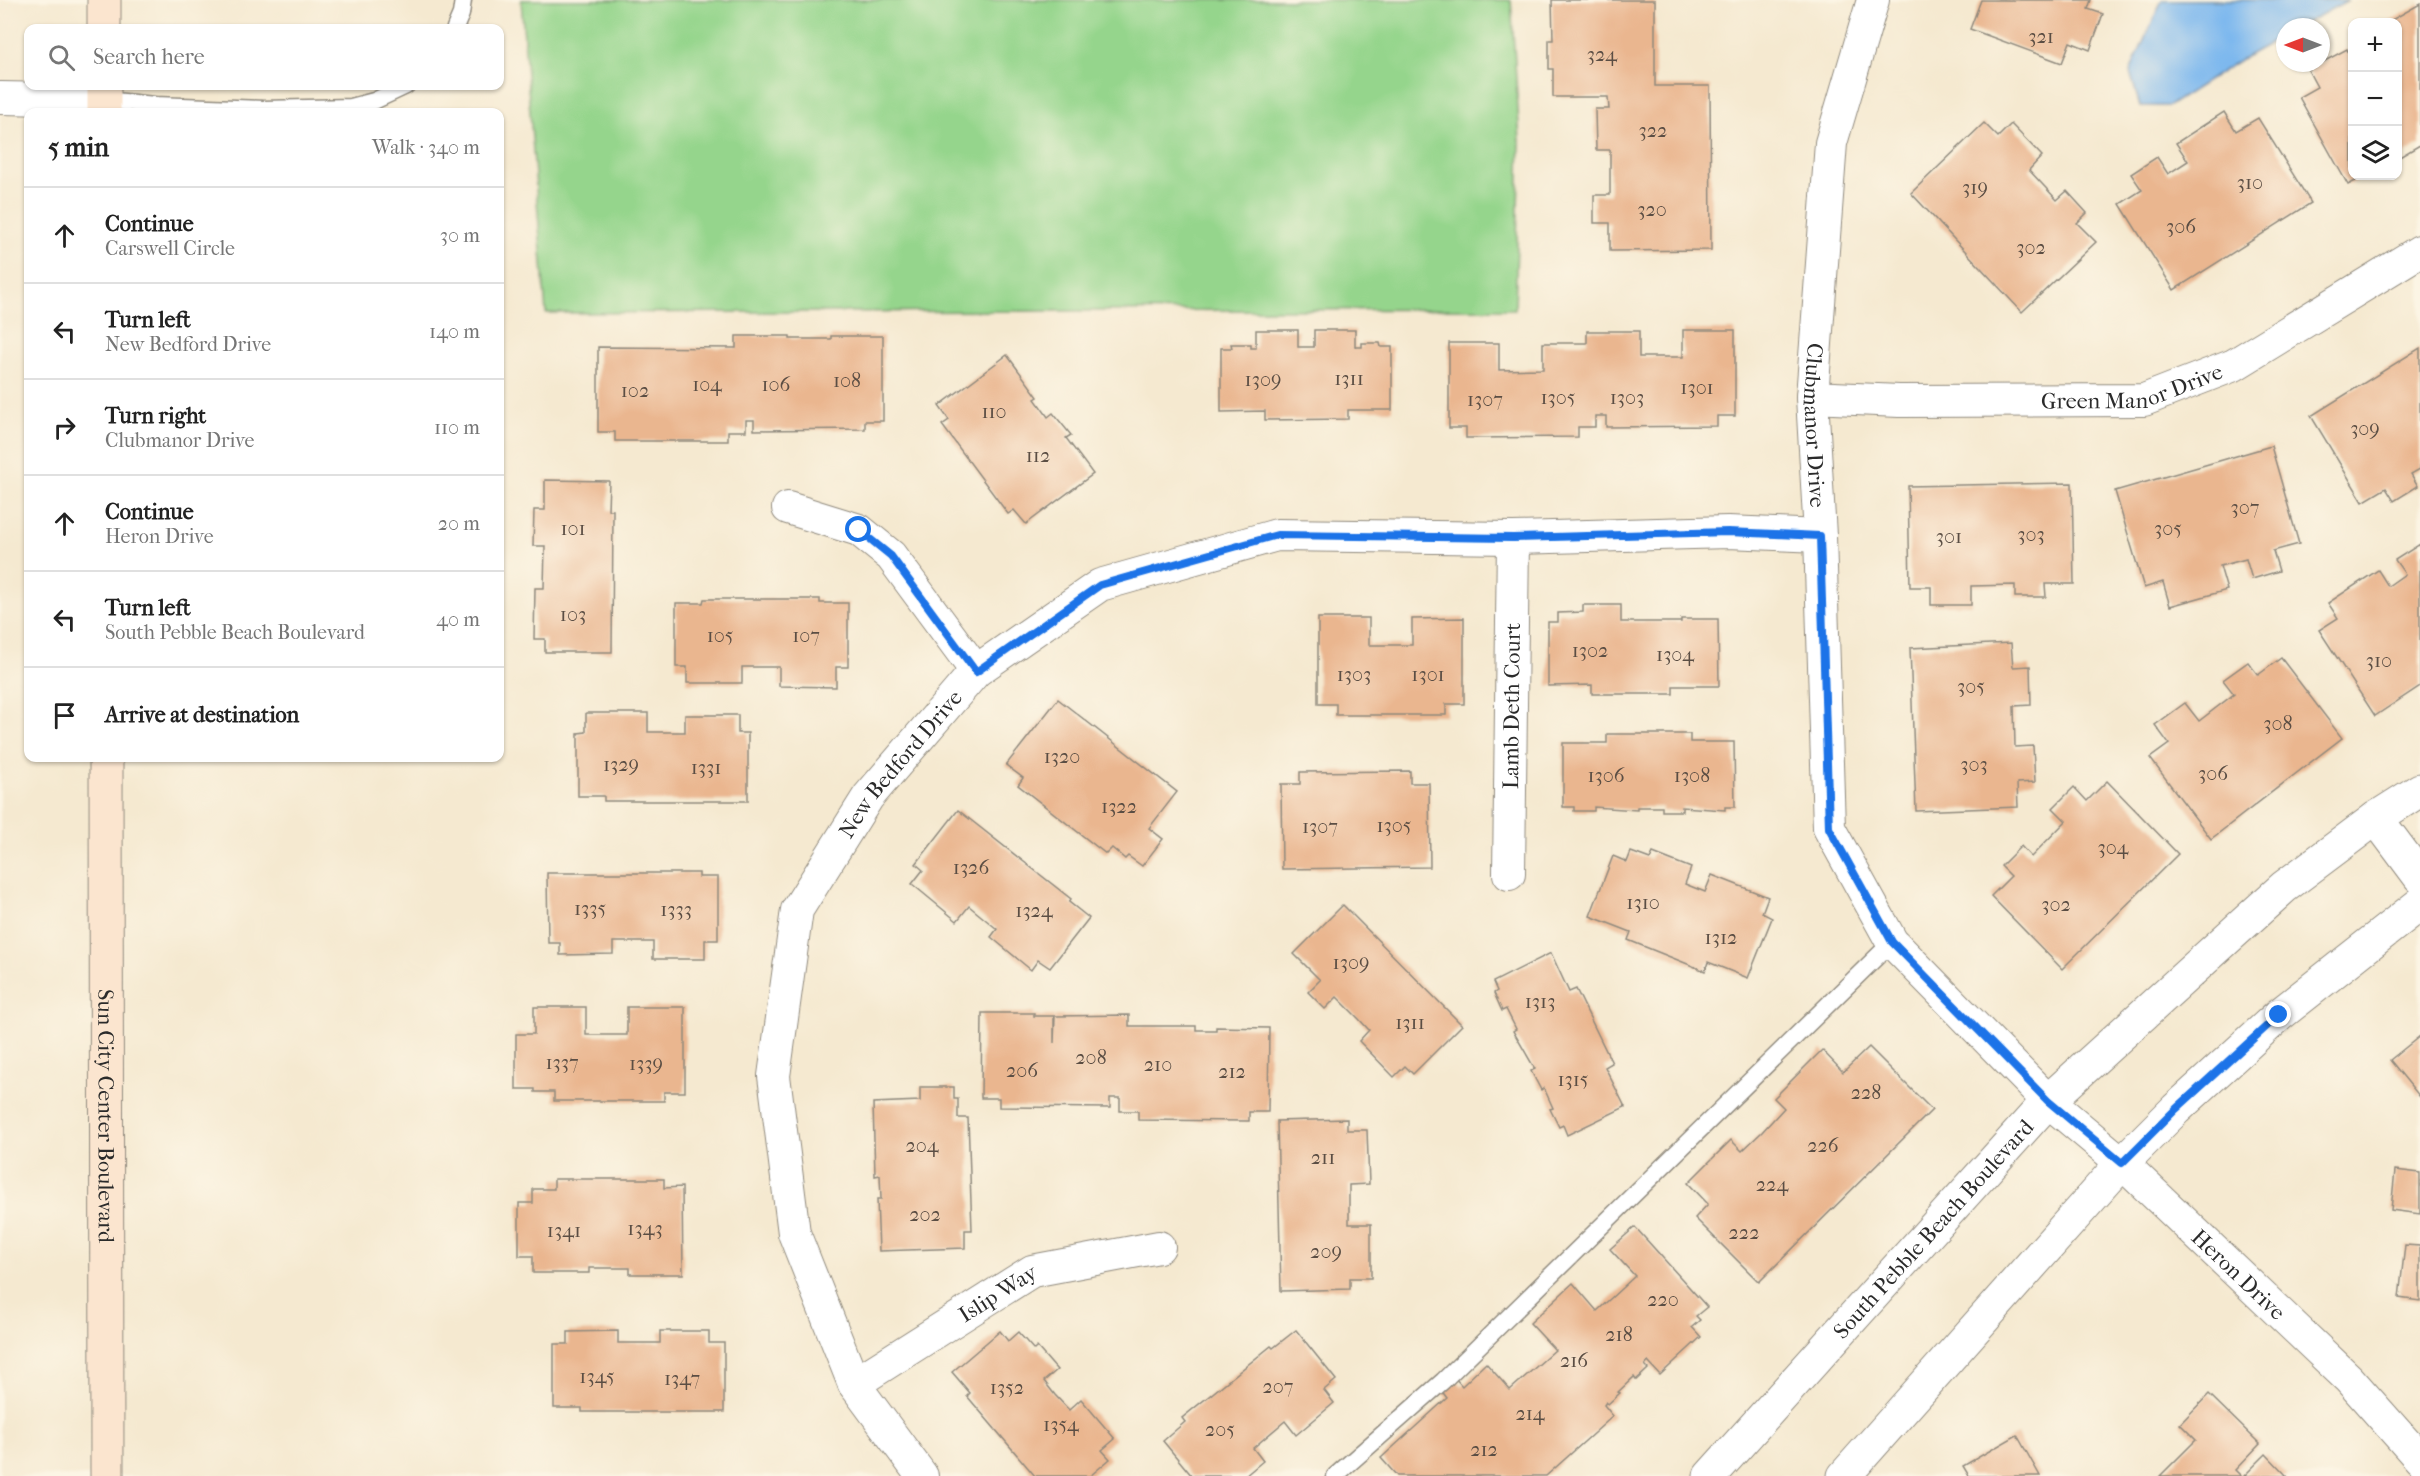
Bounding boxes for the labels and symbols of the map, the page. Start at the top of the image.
north arrow [2276,18,2330,72]
house number: 321 [2028,25,2054,48]
house number: 324 [1587,43,1618,66]
house number: 322 [1639,119,1667,142]
house number: 310 [2237,171,2263,194]
house number: 319 [1962,176,1988,199]
house number: 320 [1637,198,1667,221]
house number: 306 [2166,215,2196,238]
house number: 302 [2016,236,2046,259]
street label: Clubmanor Drive [1797,342,1830,508]
street label: Green Manor Drive [2041,359,2226,414]
house number: 1311 [1334,367,1364,390]
house number: 1309 [1245,368,1281,391]
house number: 108 [833,369,861,392]
house number: 104 [692,373,723,396]
house number: 106 [762,373,791,396]
house number: 1301 [1680,376,1714,399]
house number: 102 [621,379,649,402]
house number: 1305 [1540,386,1576,409]
house number: 1303 [1610,386,1644,409]
house number: 1307 [1467,388,1503,411]
house number: 110 [981,400,1007,423]
house number: 309 [2350,417,2380,440]
house number: 112 [1026,444,1050,467]
house number: 307 [2231,496,2260,519]
route start [845,516,871,542]
house number: 101 [560,517,586,540]
house number: 305 [2154,517,2182,540]
house number: 303 [2017,523,2045,546]
house number: 301 [1936,525,1962,548]
house number: 103 [560,603,586,626]
street label: Lamb Deth Court [1498,623,1526,789]
house number: 105 [707,624,733,647]
house number: 107 [792,624,820,647]
house number: 1302 [1572,639,1608,662]
house number: 1304 [1656,643,1695,666]
house number: 310 [2366,649,2392,672]
house number: 1303 [1337,663,1371,686]
house number: 1301 [1411,663,1445,686]
house number: 305 [1957,675,1985,698]
street label: New Bedford Drive [834,685,968,843]
house number: 308 [2263,712,2293,735]
house number: 1320 [1044,745,1080,768]
house number: 1329 [603,753,639,776]
house number: 303 [1960,753,1988,776]
house number: 1331 [691,756,721,779]
house number: 306 [2198,762,2228,785]
house number: 1306 [1587,764,1625,787]
house number: 1308 [1674,764,1710,787]
house number: 1322 [1101,795,1137,818]
house number: 1305 [1376,814,1412,837]
house number: 1307 [1302,815,1338,838]
house number: 304 [2098,836,2130,859]
house number: 1326 [953,856,989,879]
house number: 1310 [1626,891,1660,914]
house number: 302 [2041,893,2071,916]
house number: 1335 [574,897,606,920]
house number: 1333 [660,898,692,921]
house number: 1324 [1015,899,1054,922]
house number: 1312 [1705,926,1737,949]
house number: 1309 [1333,951,1369,974]
street label: Sun City Center Boulevard [92,989,119,1244]
house number: 1313 [1525,990,1555,1013]
route end [2265,1001,2291,1027]
house number: 1311 [1395,1011,1425,1034]
house number: 208 [1075,1046,1107,1069]
house number: 1337 [545,1051,579,1074]
house number: 1339 [629,1052,663,1075]
house number: 210 [1144,1053,1172,1076]
house number: 206 [1006,1059,1038,1082]
house number: 212 [1218,1060,1246,1083]
house number: 1315 [1557,1068,1589,1091]
house number: 228 [1851,1081,1881,1104]
street label: South Pebble Beach Boulevard [1828,1114,2040,1344]
house number: 204 [906,1134,940,1157]
house number: 226 [1807,1134,1839,1157]
house number: 211 [1311,1146,1335,1169]
house number: 224 [1756,1173,1789,1196]
house number: 202 [909,1203,941,1226]
house number: 1343 [627,1217,663,1240]
house number: 1341 [547,1219,581,1242]
house number: 222 [1729,1221,1759,1244]
street label: Heron Drive [2186,1224,2291,1326]
house number: 209 [1310,1240,1342,1263]
street label: Islip Way [954,1259,1043,1328]
house number: 220 [1647,1288,1679,1311]
house number: 218 [1605,1323,1633,1346]
house number: 216 [1560,1349,1588,1372]
house number: 1345 [579,1365,615,1388]
house number: 1347 [664,1367,700,1390]
house number: 207 [1263,1375,1294,1398]
house number: 1352 [990,1376,1024,1399]
house number: 214 [1515,1402,1546,1425]
house number: 1354 [1043,1413,1080,1436]
house number: 205 [1205,1418,1235,1441]
house number: 212 [1470,1438,1498,1461]

